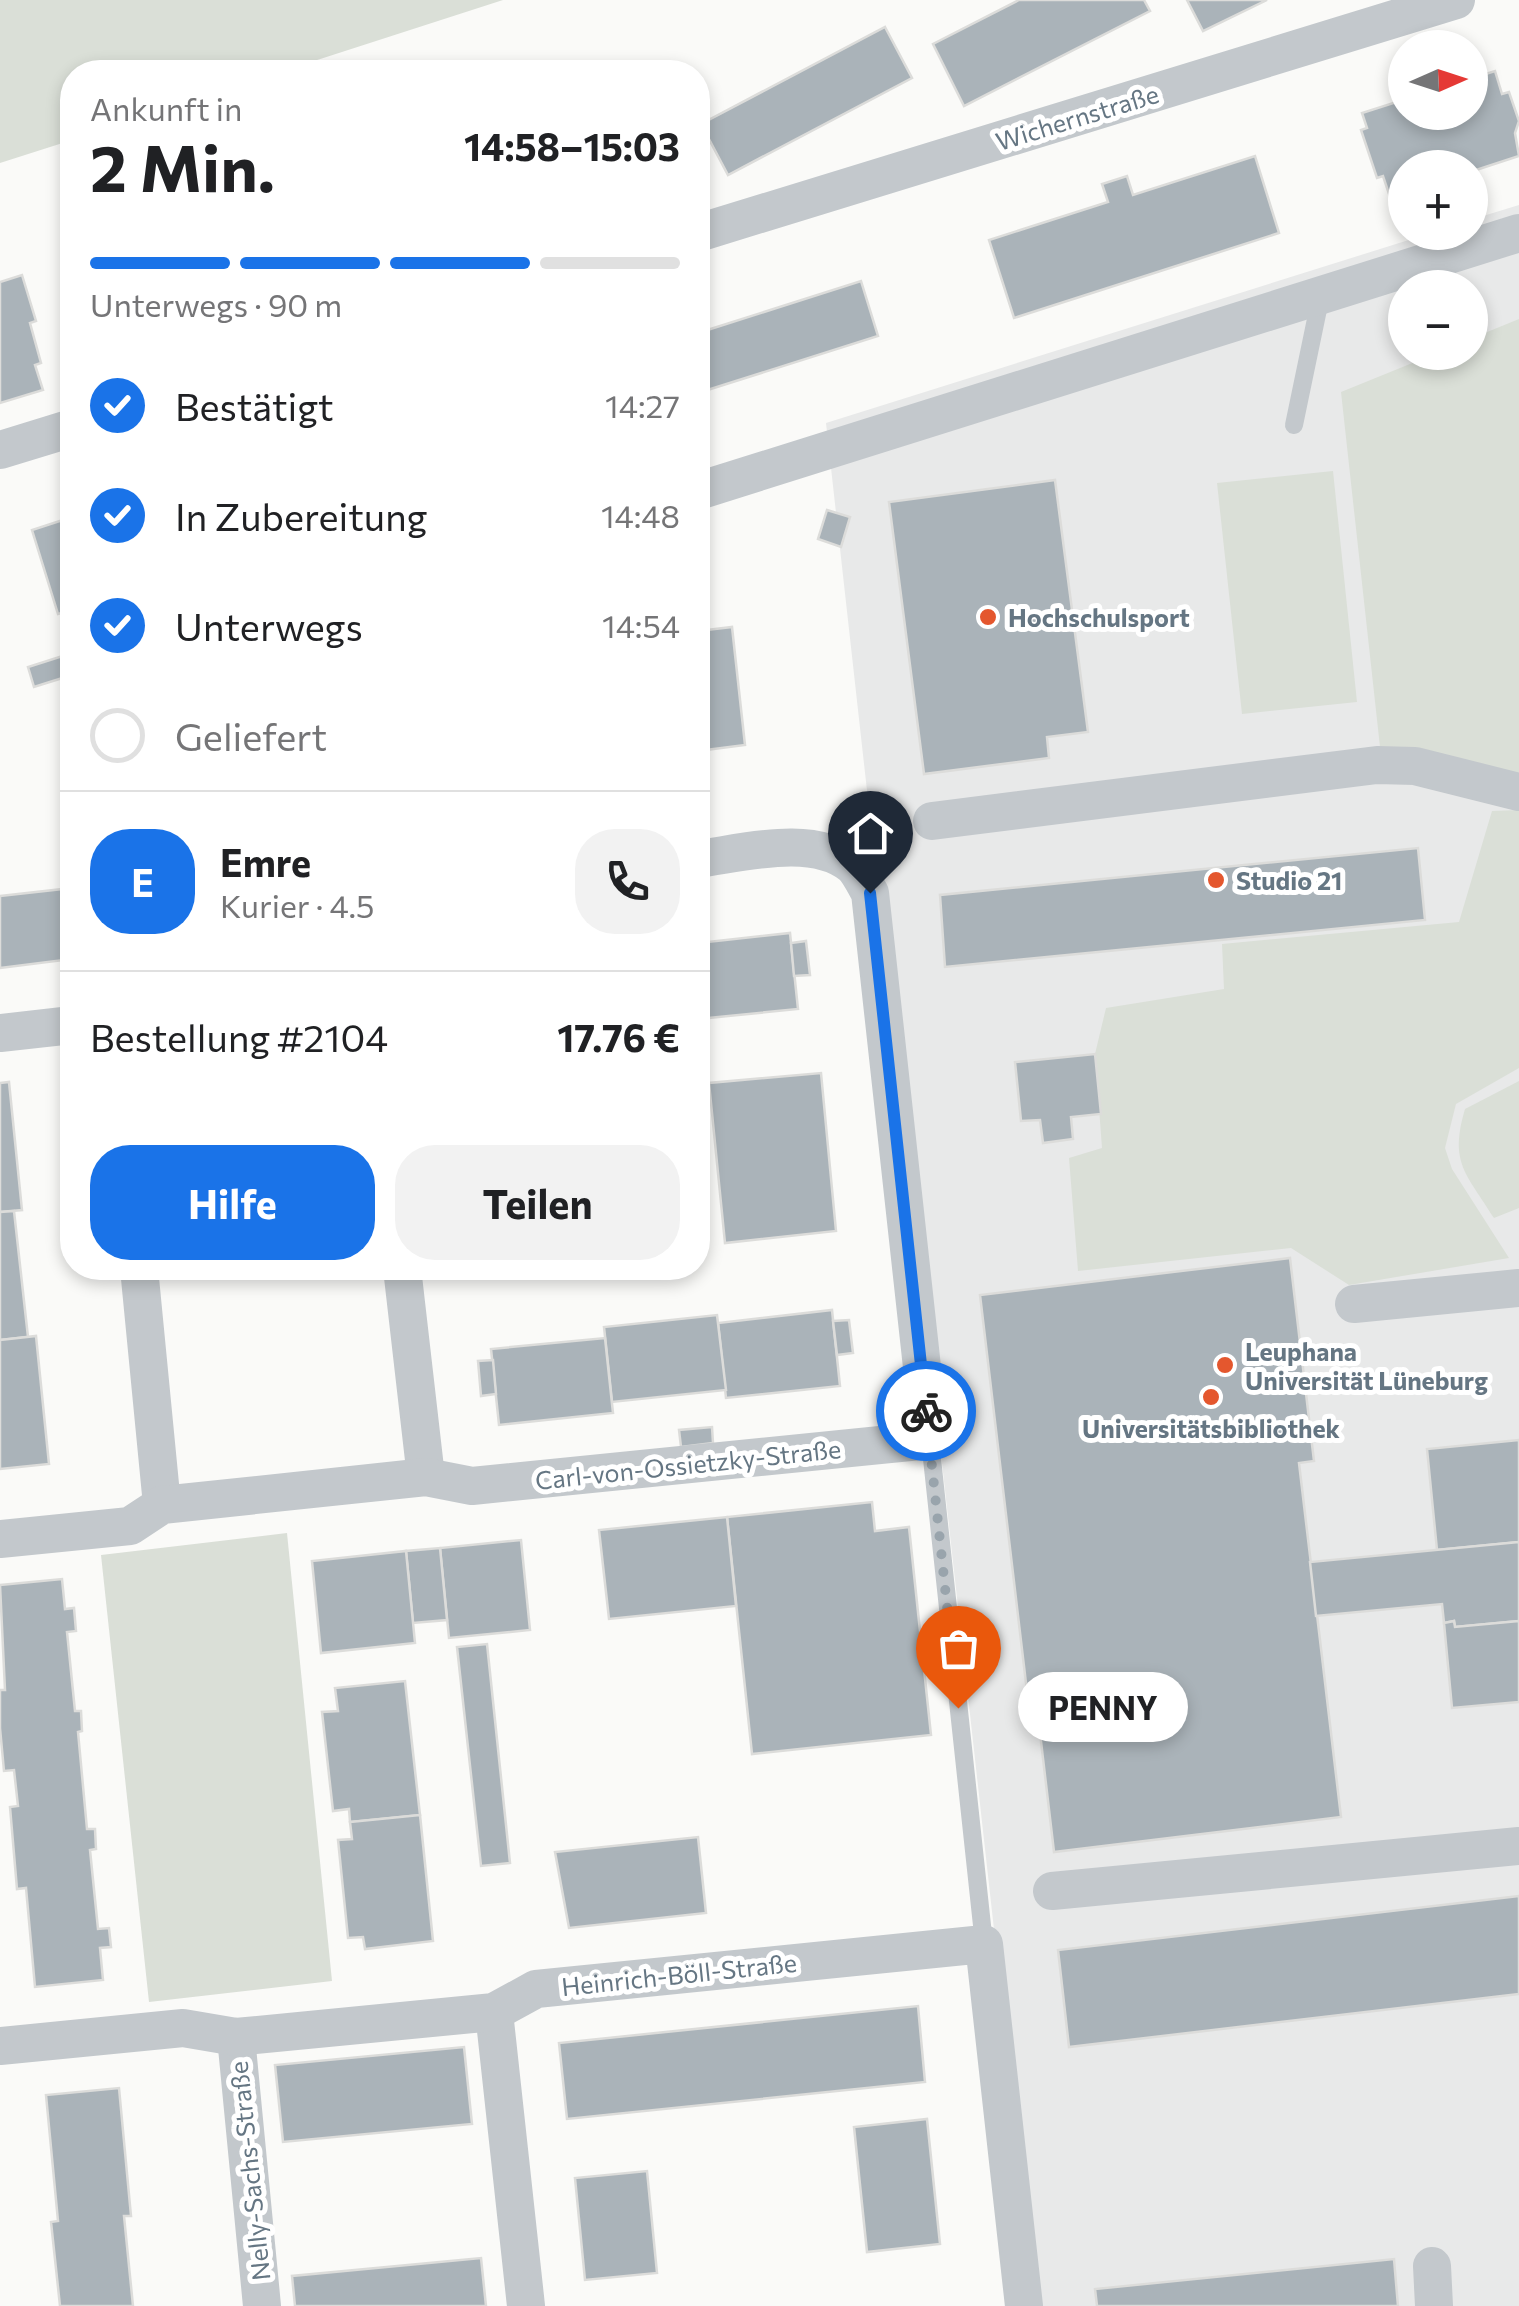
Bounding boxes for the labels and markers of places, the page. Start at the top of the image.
place label: Hochschulsport [1008,602,1190,632]
marker: Hochschulsport [977,606,999,628]
pin [828,791,913,894]
place label: Studio 21 [1236,865,1342,895]
marker: Studio 21 [1205,869,1227,891]
place label: Leuphana Universität Lüneburg [1245,1336,1488,1395]
marker: Leuphana Universität Lüneburg [1214,1354,1236,1376]
marker: Universitätsbibliothek [1200,1386,1222,1408]
place label: Universitätsbibliothek [1082,1413,1341,1443]
pin [916,1606,1001,1709]
callout: PENNY [1018,1673,1188,1743]

